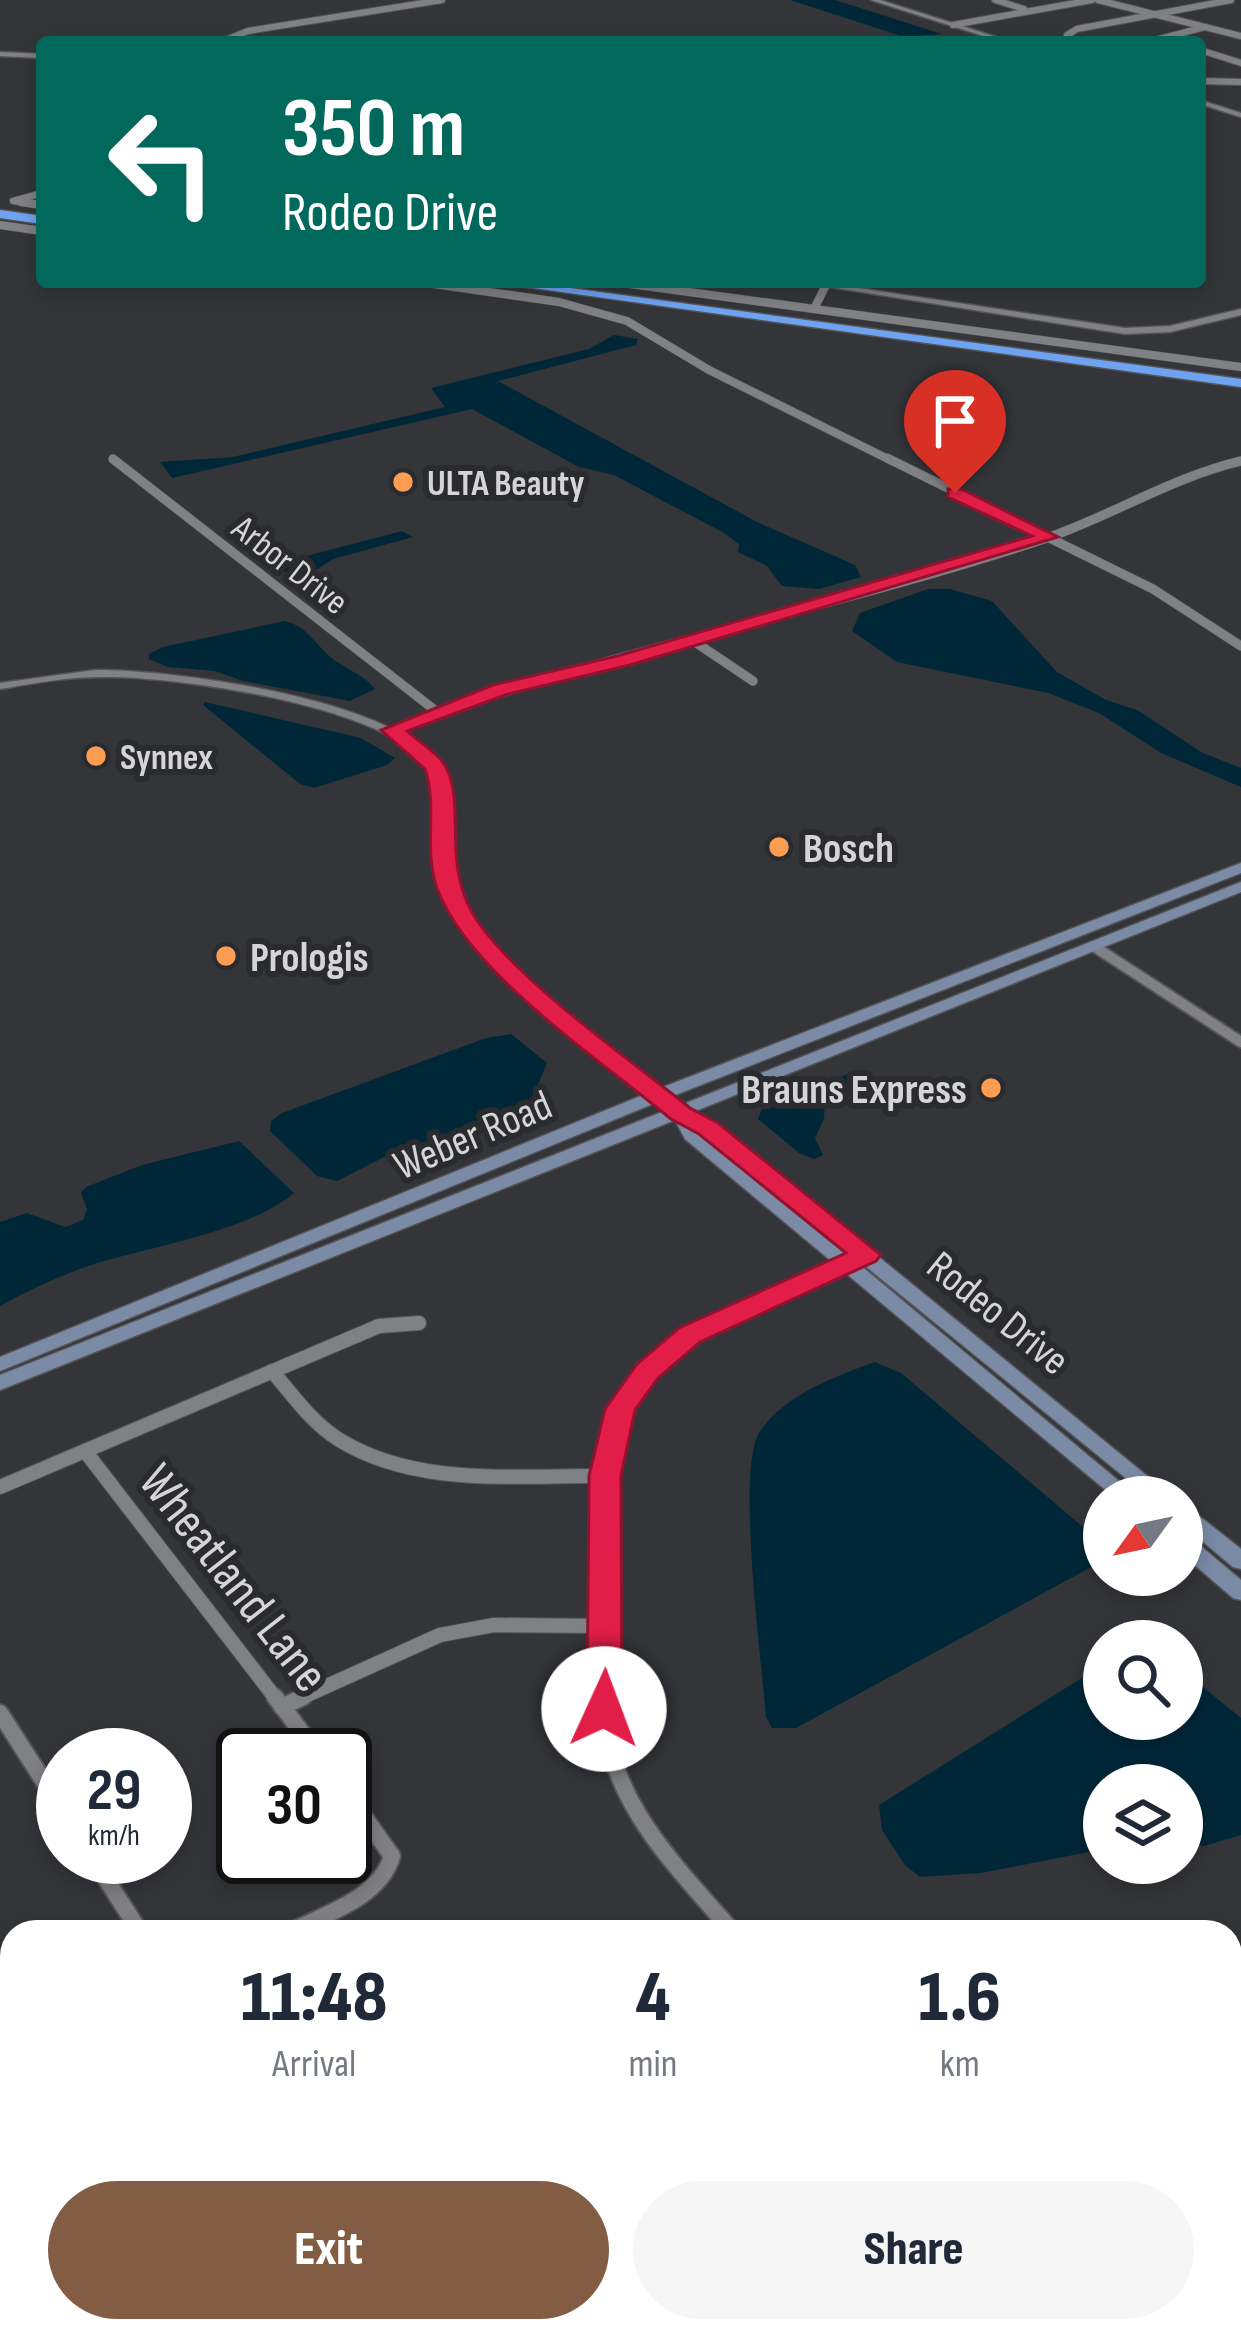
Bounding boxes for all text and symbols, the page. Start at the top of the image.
text: 350 m [282,79,465,180]
icon: left [84,84,240,240]
text: Rodeo Drive [282,181,498,246]
pin [904,370,1006,493]
icon: arrive [922,388,988,454]
place label: ULTA Beauty [427,463,584,506]
marker: ULTA Beauty [390,469,416,495]
street label: Arbor Drive [222,507,356,625]
place label: Synnex [120,737,213,780]
marker: Synnex [83,743,109,769]
place label: Bosch [803,824,894,875]
marker: Bosch [766,834,792,860]
place label: Prologis [250,933,369,984]
marker: Prologis [213,943,239,969]
place label: Brauns Express [741,1065,967,1116]
marker: Brauns Express [978,1075,1004,1101]
street label: Weber Road [386,1080,560,1192]
street label: Rodeo Drive [916,1241,1079,1387]
street label: Wheatland Lane [125,1453,341,1704]
north arrow [1083,1476,1203,1596]
map controls [1083,1476,1203,1884]
button: search [1083,1620,1203,1740]
position arrow [541,1646,667,1772]
speed limit sign: 30 [216,1728,372,1884]
text: 29 [87,1755,141,1827]
button: layers [1083,1764,1203,1884]
text: km/h [88,1818,140,1854]
text: 11:48 [241,1955,388,2042]
text: 4 [635,1955,671,2042]
text: 1.6 [919,1955,1001,2042]
text: Arrival [272,2041,356,2088]
text: min [629,2041,678,2088]
text: km [940,2041,980,2088]
button: Exit [48,2181,609,2319]
button: Share [633,2181,1194,2319]

